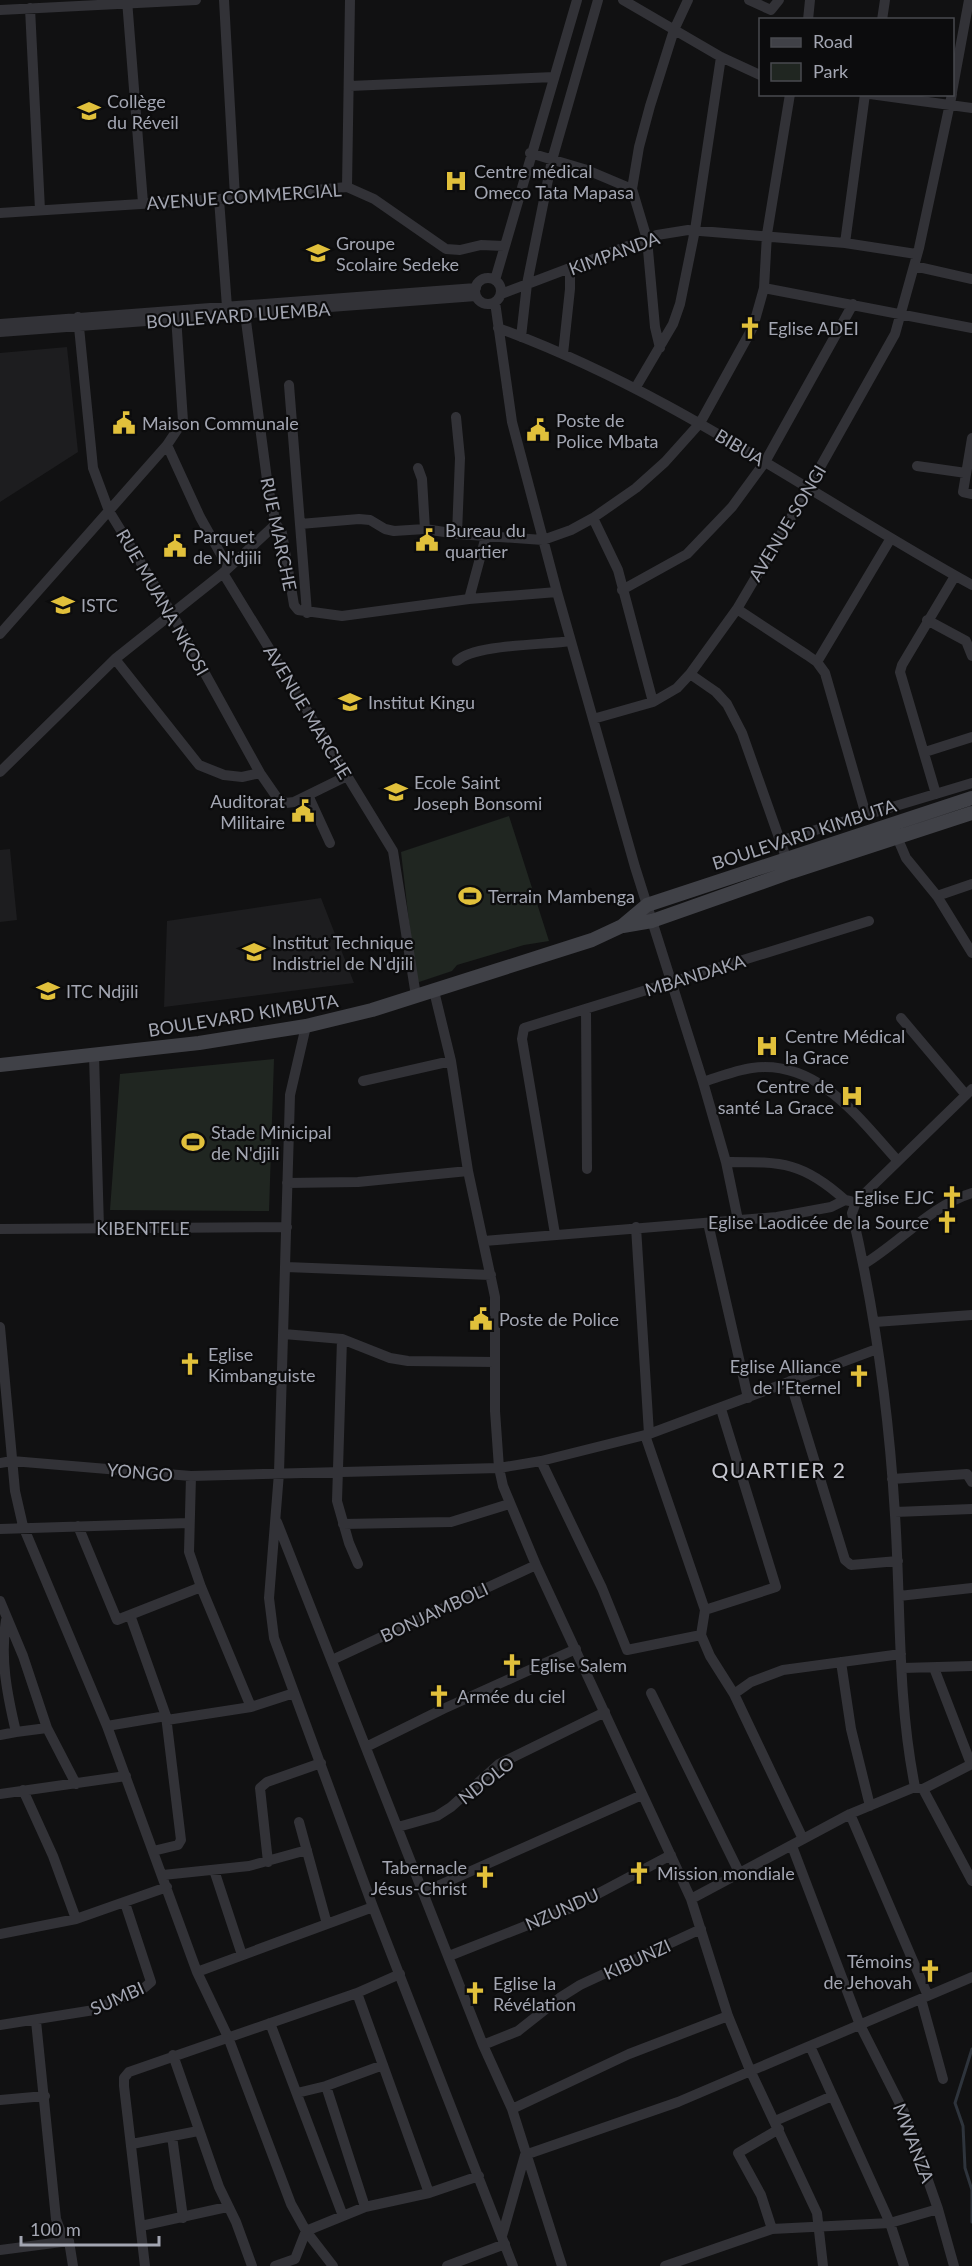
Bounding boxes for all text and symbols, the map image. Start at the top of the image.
legend [759,18,954,96]
text: Road [813,30,853,52]
text: Park [813,60,849,82]
place label: Collège du Réveil [107,90,179,133]
school or university icon: Collège du Réveil [76,98,102,124]
place label: Centre médical Omeco Tata Mapasa [474,160,634,203]
hospital icon: Centre médical Omeco Tata Mapasa [443,168,469,194]
street label: AVENUE COMMERCIAL [146,178,342,214]
street label: KIMPANDA [566,226,663,280]
place label: Groupe Scolaire Sedeke [336,232,459,275]
school or university icon: Groupe Scolaire Sedeke [305,240,331,266]
street label: BOULEVARD LUEMBA [145,298,332,332]
church icon: Eglise ADEI [737,315,763,341]
place label: Eglise ADEI [768,317,859,339]
place label: Poste de Police Mbata [556,409,659,452]
public building icon: Maison Communale [111,410,137,436]
place label: Maison Communale [142,412,299,434]
public building icon: Poste de Police Mbata [525,417,551,443]
street label: BIBUA [711,424,769,471]
street label: AVENUE SONGI [744,461,830,585]
street label: RUE MARCHE [256,475,302,593]
place label: Bureau du quartier [445,519,526,562]
street label: RUE MUANA NKOSI [112,525,214,679]
place label: Parquet de N'djili [193,525,261,568]
public building icon: Bureau du quartier [414,527,440,553]
public building icon: Parquet de N'djili [162,533,188,559]
school or university icon: ISTC [50,592,76,618]
place label: ISTC [81,594,118,616]
street label: AVENUE MARCHE [259,641,357,783]
school or university icon: Institut Kingu [337,689,363,715]
place label: Institut Kingu [368,691,475,713]
place label: Ecole Saint Joseph Bonsomi [414,771,542,814]
school or university icon: Ecole Saint Joseph Bonsomi [383,779,409,805]
place label: Auditorat Militaire [210,790,286,833]
street label: BOULEVARD KIMBUTA [709,794,899,874]
public building icon: Auditorat Militaire [290,798,316,824]
sports icon: Terrain Mambenga [457,883,483,909]
place label: Terrain Mambenga [488,885,635,907]
place label: Institut Technique Indistriel de N'djili [272,931,413,974]
school or university icon: Institut Technique Indistriel de N'djili [241,939,267,965]
street label: MBANDAKA [642,949,749,1001]
school or university icon: ITC Ndjili [35,978,61,1004]
place label: ITC Ndjili [66,980,139,1002]
street label: BOULEVARD KIMBUTA [146,989,340,1041]
place label: Centre Médical la Grace [785,1025,905,1068]
hospital icon: Centre Médical la Grace [754,1033,780,1059]
place label: Centre de santé La Grace [718,1075,834,1118]
hospital icon: Centre de santé La Grace [839,1083,865,1109]
place label: Stade Minicipal de N'djili [211,1121,331,1164]
sports icon: Stade Minicipal de N'djili [180,1129,206,1155]
church icon: Eglise EJC [939,1184,965,1210]
place label: Eglise EJC [854,1186,934,1208]
church icon: Eglise Laodicée de la Source [934,1209,960,1235]
place label: Eglise Laodicée de la Source [708,1211,929,1233]
street label: KIBENTELE [96,1217,190,1239]
public building icon: Poste de Police [468,1306,494,1332]
place label: Poste de Police [499,1308,619,1330]
place label: Eglise Kimbanguiste [208,1343,316,1386]
church icon: Eglise Kimbanguiste [177,1351,203,1377]
place label: Eglise Alliance de l'Eternel [730,1355,841,1398]
church icon: Eglise Alliance de l'Eternel [846,1363,872,1389]
district label: QUARTIER 2 [712,1457,846,1482]
street label: YONGO [106,1458,174,1486]
street label: BONJAMBOLI [377,1577,491,1647]
church icon: Eglise Salem [499,1652,525,1678]
place label: Eglise Salem [530,1654,627,1676]
church icon: Armée du ciel [426,1683,452,1709]
place label: Armée du ciel [457,1685,566,1707]
street label: NDOLO [454,1751,518,1809]
place label: Tabernacle Jésus-Christ [371,1856,468,1899]
church icon: Mission mondiale [626,1860,652,1886]
place label: Mission mondiale [657,1862,795,1884]
church icon: Tabernacle Jésus-Christ [472,1864,498,1890]
street label: NZUNDU [522,1883,602,1935]
street label: KIBUNZI [600,1934,674,1984]
place label: Témoins de Jehovah [823,1950,912,1993]
church icon: Témoins de Jehovah [917,1958,943,1984]
place label: Eglise la Révélation [493,1972,576,2015]
street label: SUMBI [87,1976,147,2020]
church icon: Eglise la Révélation [462,1980,488,2006]
street label: MWANZA [889,2100,940,2187]
scale bar [21,2209,159,2247]
text: 100 m [30,2218,81,2240]

